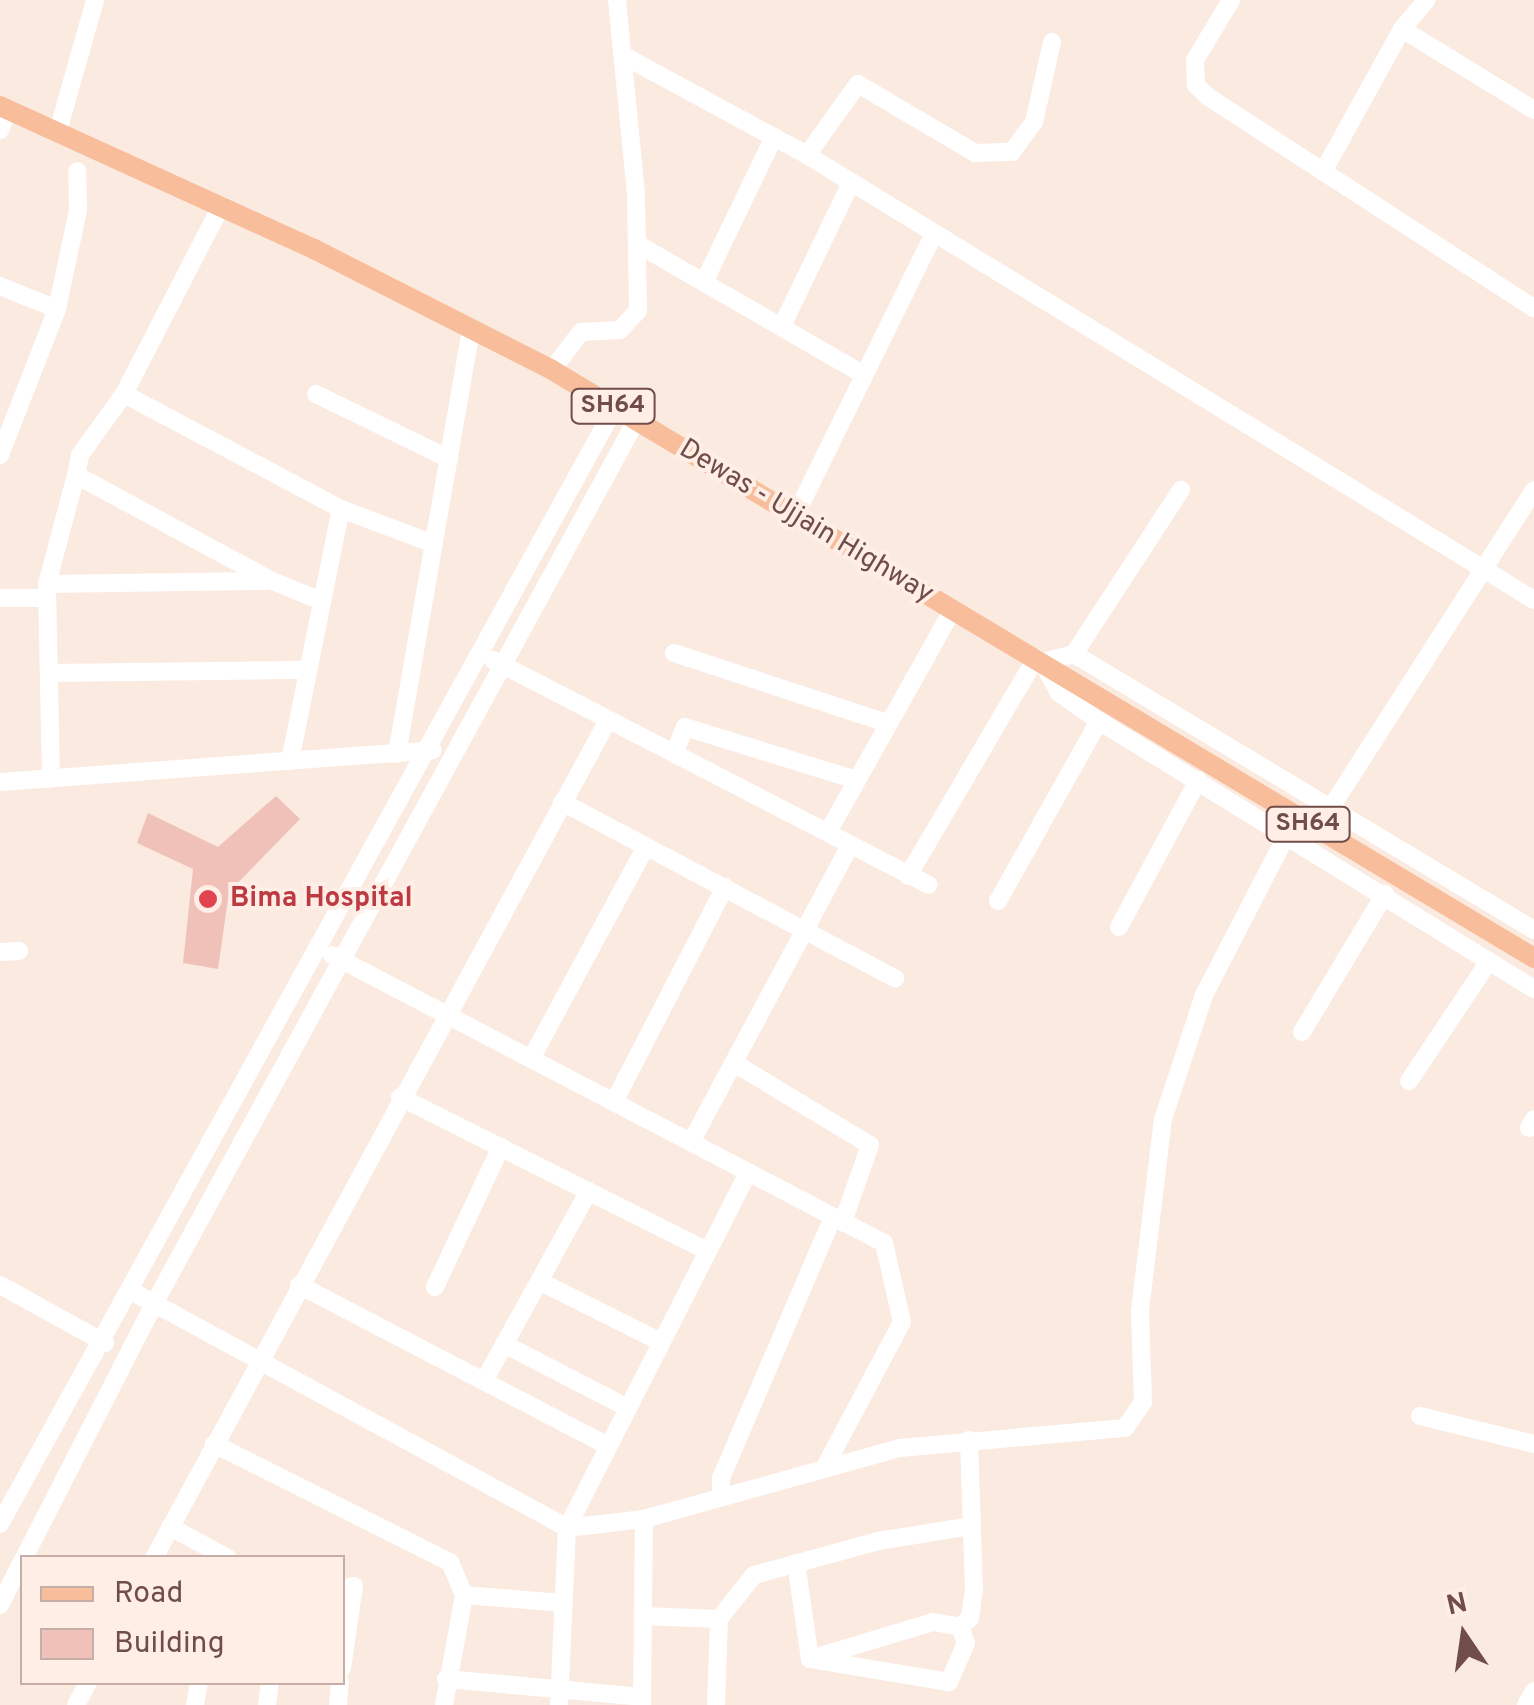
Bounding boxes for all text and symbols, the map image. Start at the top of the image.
road number: SH64 [570,386,656,426]
street label: Dewas - Ujjain Highway [673,433,939,611]
road number: SH64 [1266,804,1350,844]
place label: Bima Hospital [230,882,413,916]
marker: Bima Hospital [195,886,221,912]
legend [20,1555,345,1685]
text: Road [114,1576,183,1613]
north arrow [1414,1585,1514,1685]
text: N [1443,1586,1471,1626]
text: Building [114,1626,225,1663]

